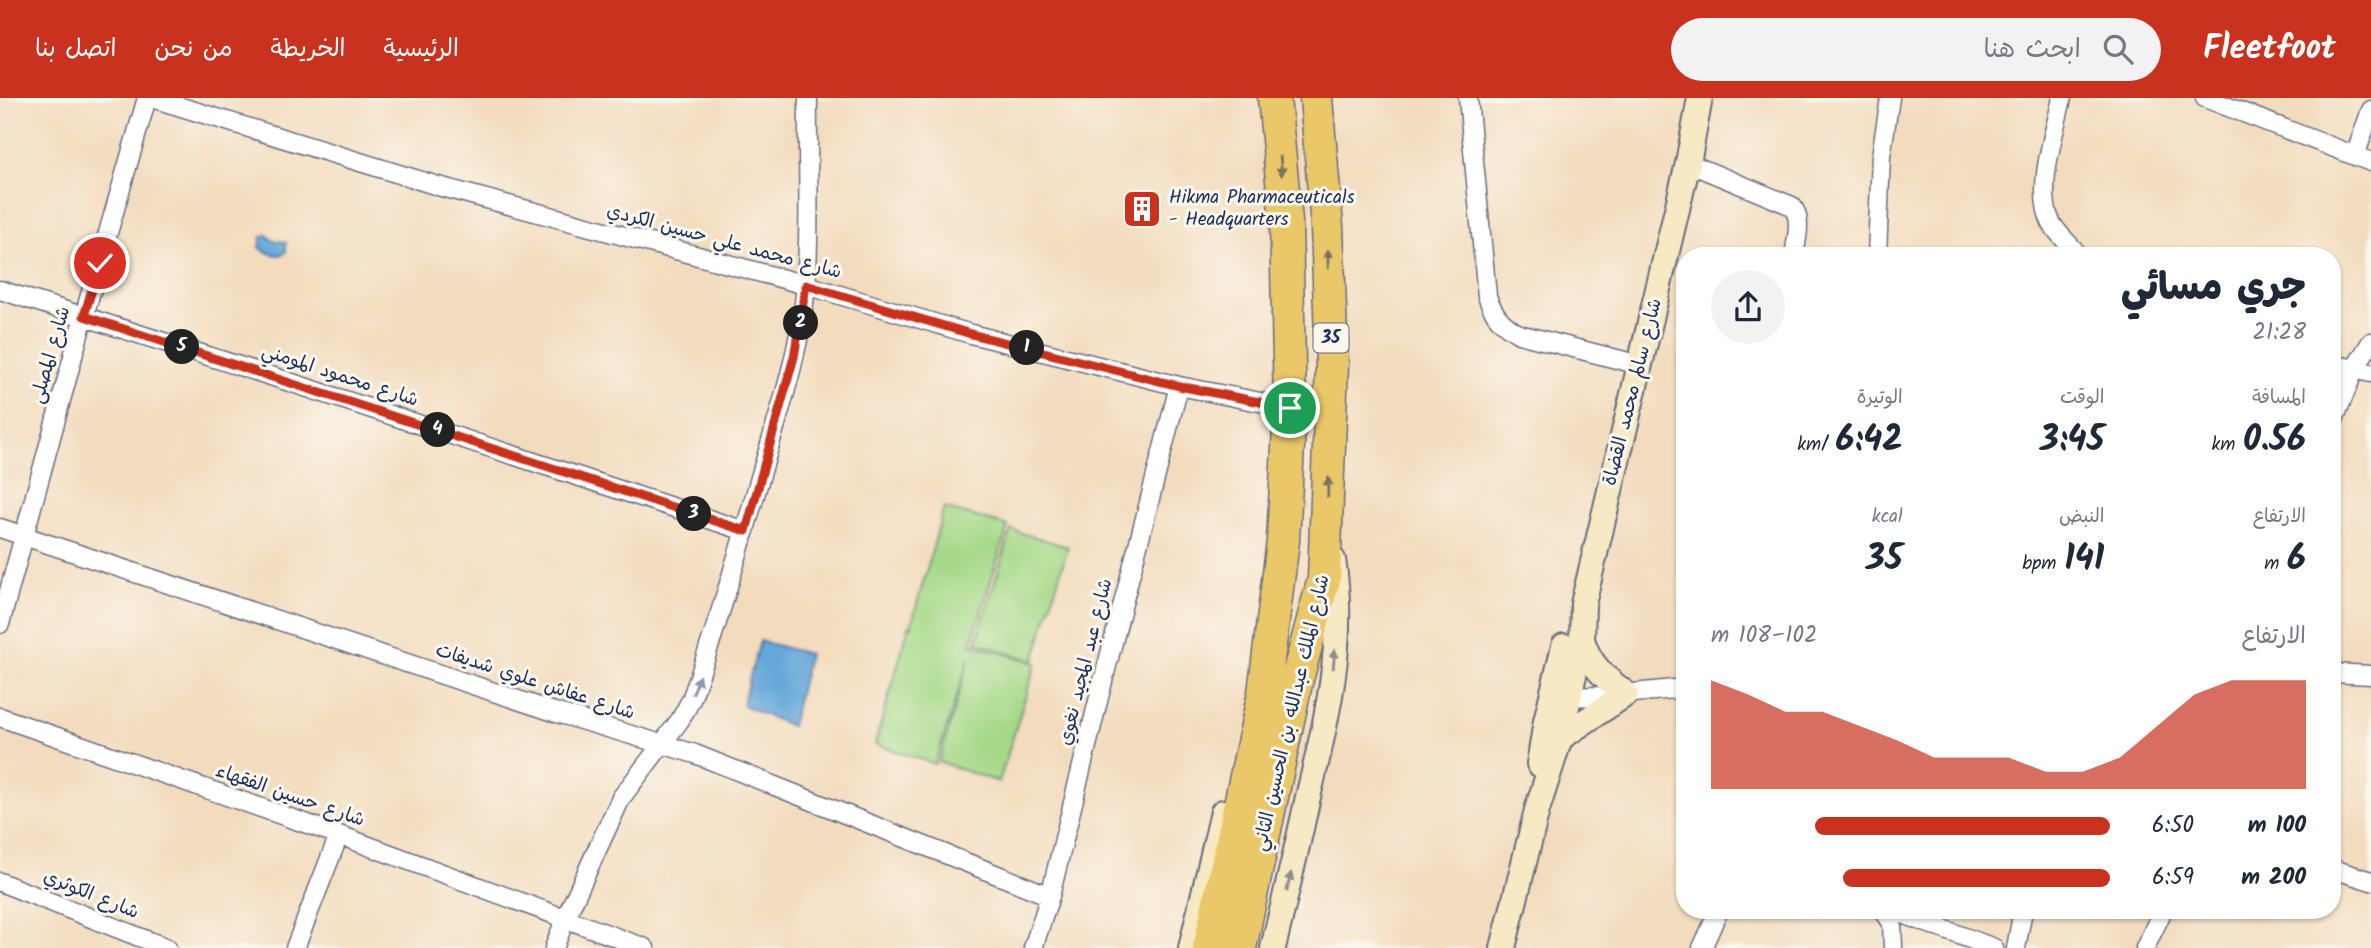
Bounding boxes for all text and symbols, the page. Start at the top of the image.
search box [1671,18,2161,81]
text: Fleetfoot [2203,23,2336,76]
text: ابحث هنا [1984,29,2081,71]
text: اتصل بنا [35,30,116,69]
text: من نحن [154,30,233,69]
text: الخريطة [271,30,345,69]
text: الرئيسية [383,30,459,69]
icon: search [2099,30,2137,68]
one-way arrow [1276,155,1287,177]
place label: Hikma Pharmaceuticals - Headquarters [1169,183,1355,235]
building icon: Hikma Pharmaceuticals - Headquarters [1121,188,1163,230]
street label: شارع محمد علي حسين الكردي [603,196,845,288]
pin [70,233,130,293]
icon: check [81,244,119,282]
one-way arrow [1323,248,1334,270]
text: جري مسائي [2121,259,2306,319]
button: share [1711,270,1785,344]
street label: شارع سالم محمد القضاة [1595,295,1671,489]
street label: شارع المصلى [23,303,79,407]
pin: 2 [784,306,818,341]
text: 2 [795,307,806,337]
text: 21:28 [2253,315,2306,351]
road number: 35 [1314,324,1348,352]
pin: 5 [164,330,200,364]
pin: 1 [1010,330,1044,366]
text: 5 [177,331,186,361]
text: 1 [1024,332,1029,362]
street label: شارع محمود المومني [258,337,422,415]
pin [1260,378,1320,438]
text: الوتيرة [1857,383,1903,413]
text: الوقت [2060,383,2104,413]
text: المسافة [2252,383,2306,413]
icon: arrive [1271,389,1309,427]
pin: 4 [420,412,456,448]
text: 6:42 [1836,413,1903,469]
text: 3:45 [2040,413,2104,469]
text: 0.56 [2243,413,2306,469]
text: 4 [432,414,443,444]
text: /km [1797,430,1836,460]
text: km [2211,430,2243,460]
one-way arrow [1322,475,1334,497]
pin: 3 [676,496,712,532]
text: 3 [688,498,699,528]
text: kcal [1872,502,1903,532]
text: النبض [2059,502,2104,532]
text: الارتفاع [2253,502,2306,532]
text: 35 [1866,532,1903,588]
text: 141 [2064,532,2104,588]
text: 6 [2287,532,2306,588]
text: bpm [2022,549,2064,579]
text: m [2264,549,2287,579]
street label: شارع الملك عبدالله بن الحسين الثاني [1246,572,1338,854]
street label: شارع عبد المجيد نغوي [1051,575,1121,749]
text: 102–108 m [1711,618,1817,654]
text: الارتفاع [2242,619,2306,655]
street label: شارع عفاش علوي شديفات [431,636,639,728]
one-way arrow [1329,648,1340,670]
one-way arrow [691,674,702,695]
street label: شارع حسين الفقهاء [211,756,369,836]
text: 6:50 [2152,808,2194,844]
text: 100 m [2248,808,2306,844]
text: 6:59 [2152,860,2194,896]
text: 200 m [2241,860,2306,896]
street label: شارع الكوثري [39,862,143,928]
one-way arrow [1283,871,1294,893]

